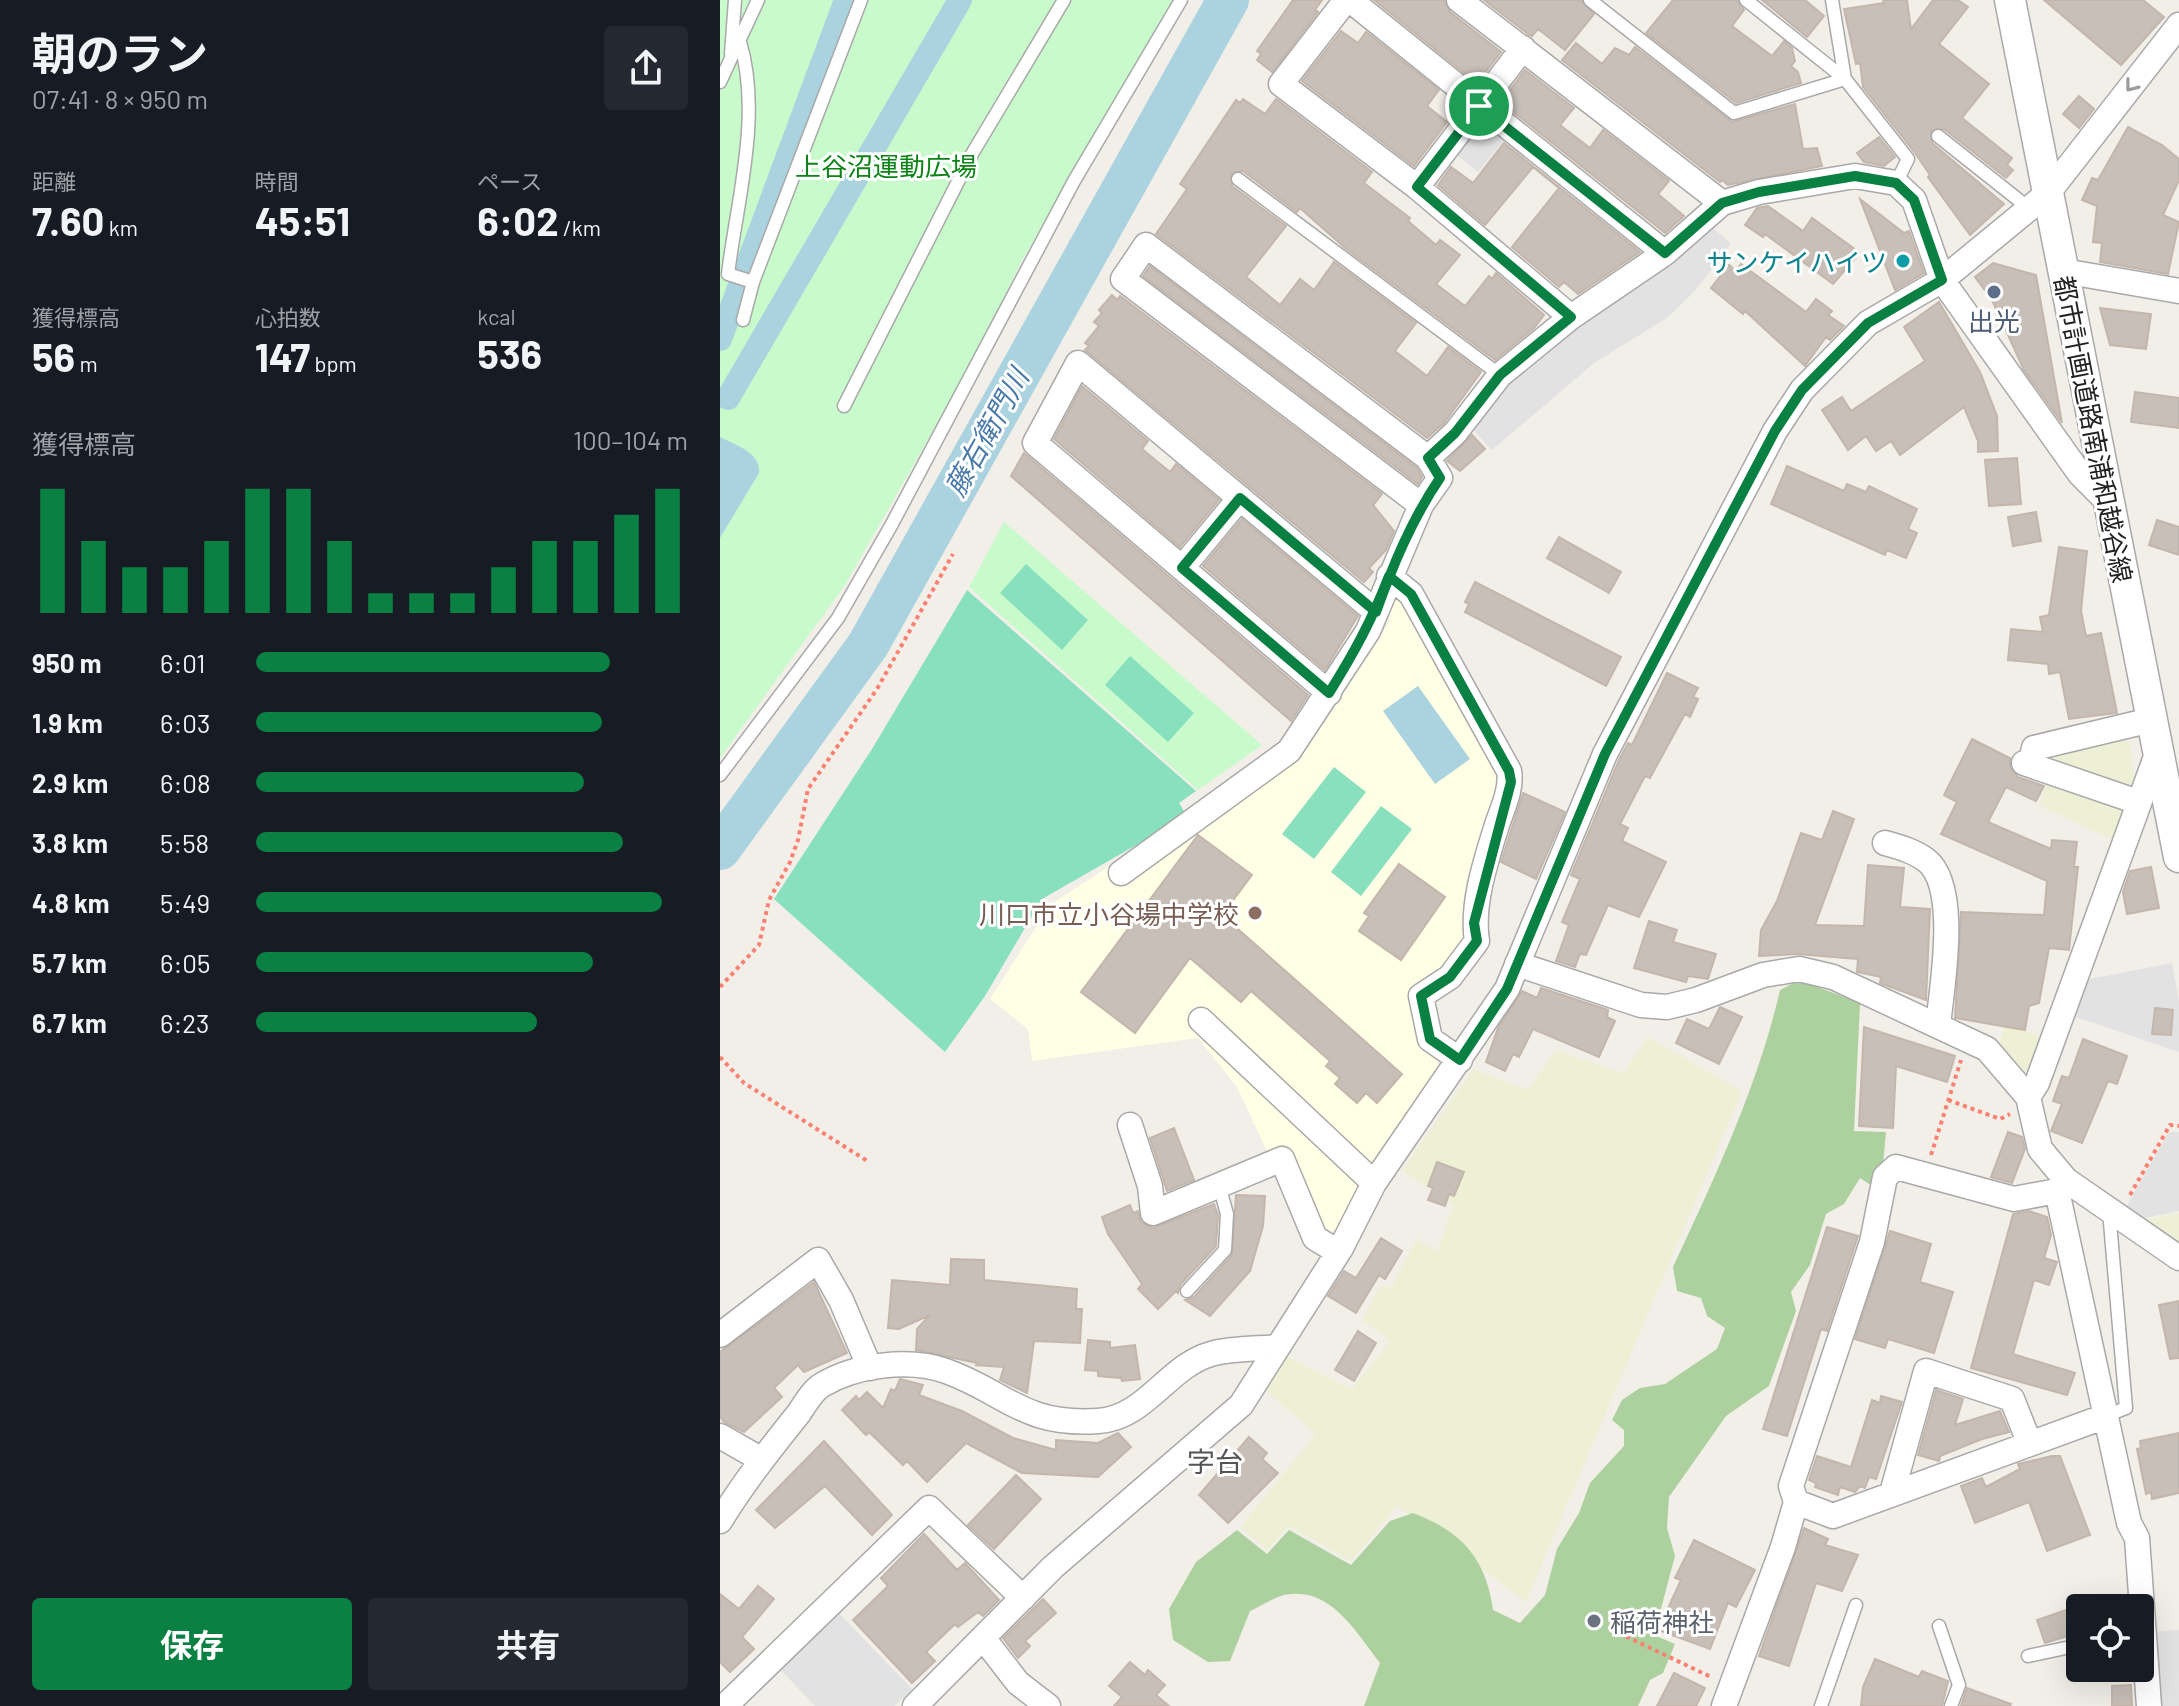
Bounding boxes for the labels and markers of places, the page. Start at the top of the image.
pin [1445,72,1513,140]
place label: サンケイハイツ [1707,246,1887,277]
marker: サンケイハイツ [1894,252,1912,270]
marker: 出光 [1985,283,2003,301]
place label: 出光 [1968,305,2020,336]
place label: 川口市立小谷場中学校 [979,898,1239,929]
marker: 川口市立小谷場中学校 [1246,904,1264,922]
place label: 稲荷神社 [1610,1606,1714,1637]
marker: 稲荷神社 [1585,1612,1603,1630]

